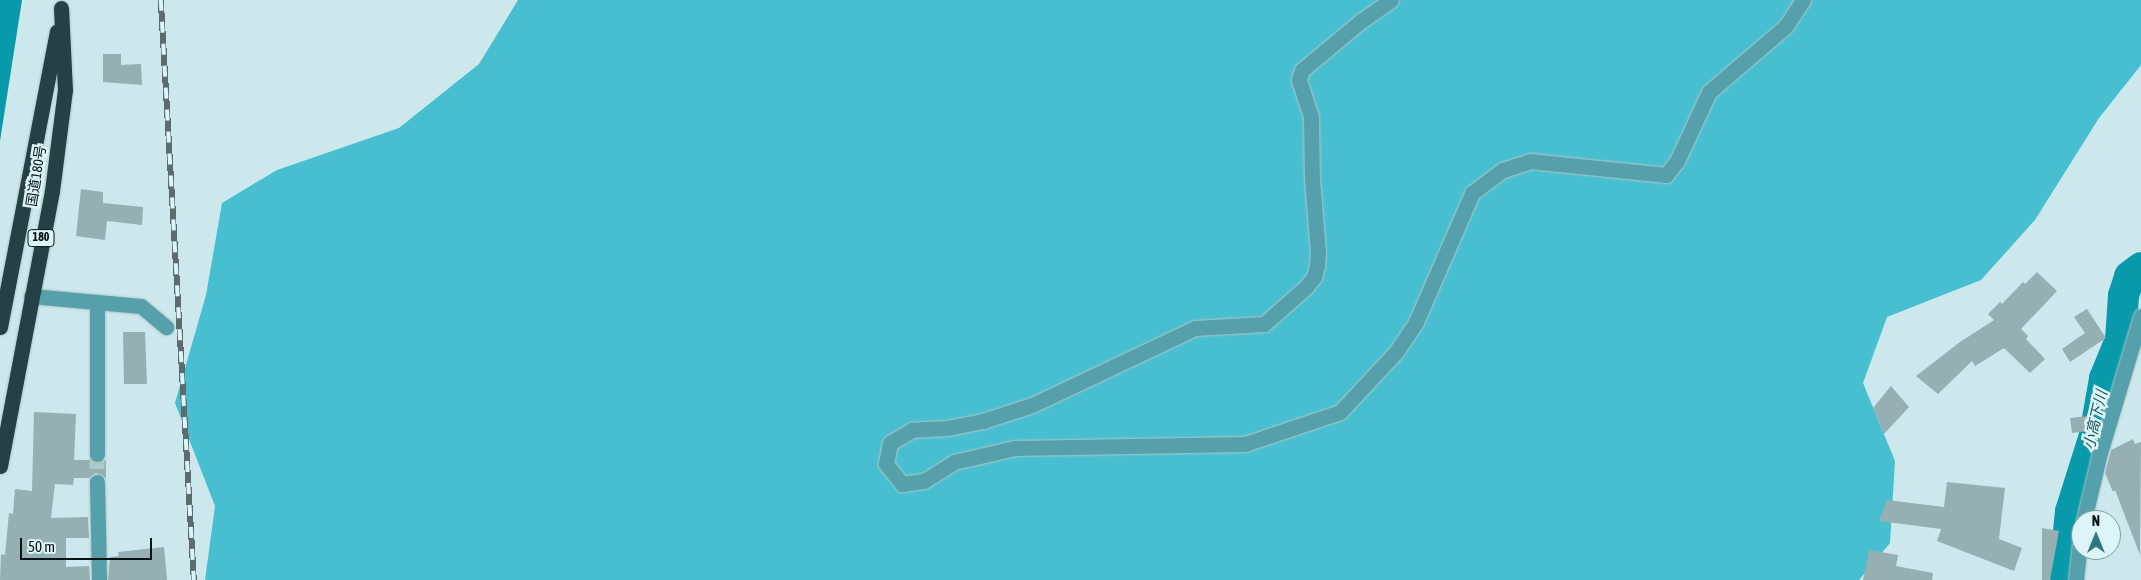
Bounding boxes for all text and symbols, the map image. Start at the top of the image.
street label: 国道180号 [23,144,49,208]
road number: 180 [27,228,55,248]
water label: 小高下川 [2079,389,2111,451]
north arrow [2071,510,2121,560]
text: N [2092,513,2100,529]
scale bar [22,528,155,560]
text: 50 m [28,538,55,555]

